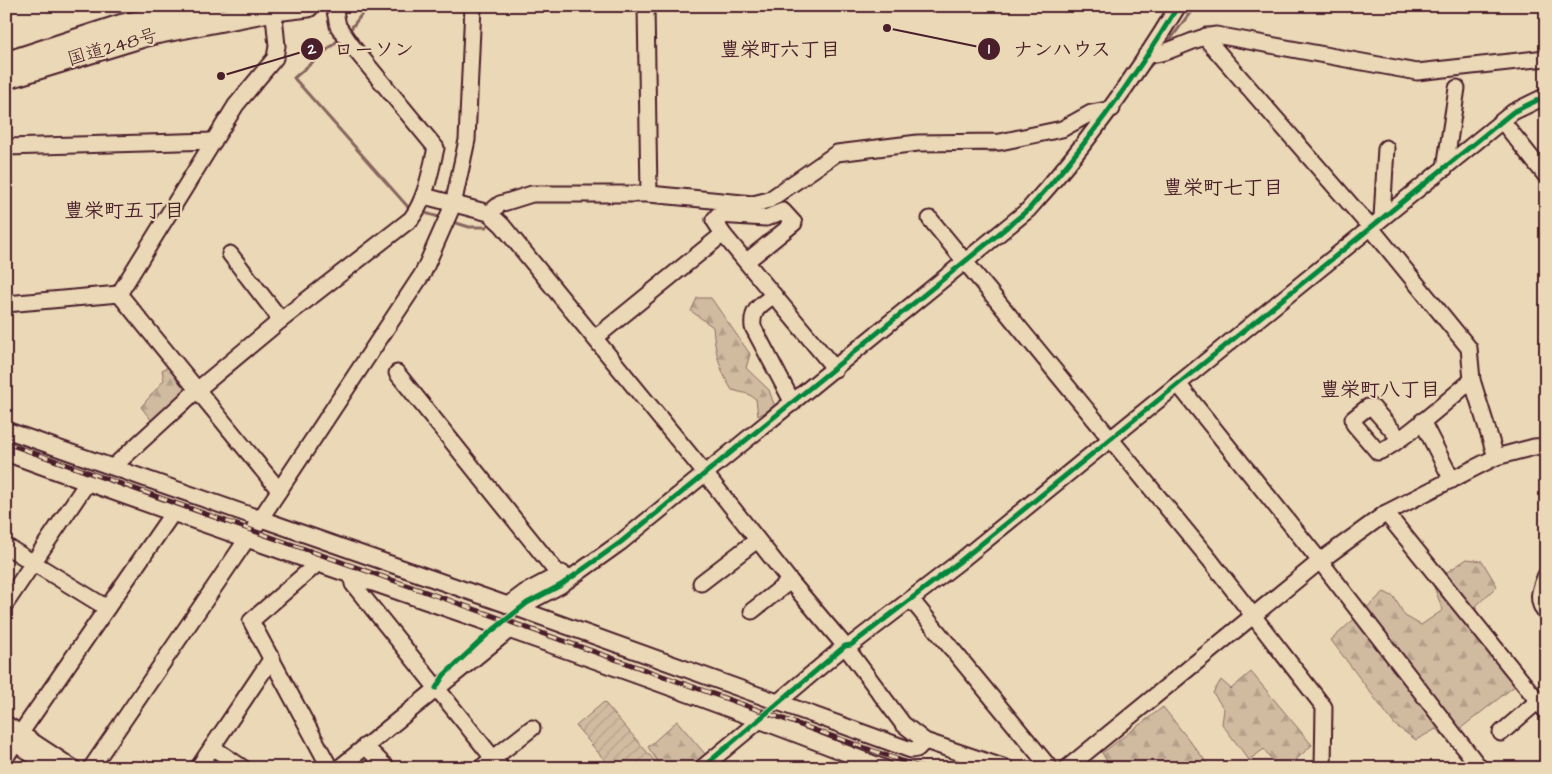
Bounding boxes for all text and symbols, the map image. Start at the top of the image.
street label: 国道248号 [64,22,161,73]
callout: ナンハウス [977,31,1122,66]
callout: ローソン [299,32,424,67]
text: ローソン [334,36,414,64]
district label: 豊栄町六丁目 [720,36,840,64]
text: ナンハウス [1013,36,1111,64]
text: 2 [307,39,317,60]
text: 1 [988,39,990,60]
district label: 豊栄町七丁目 [1163,174,1283,202]
district label: 豊栄町五丁目 [64,197,184,225]
district label: 豊栄町八丁目 [1320,376,1440,404]

